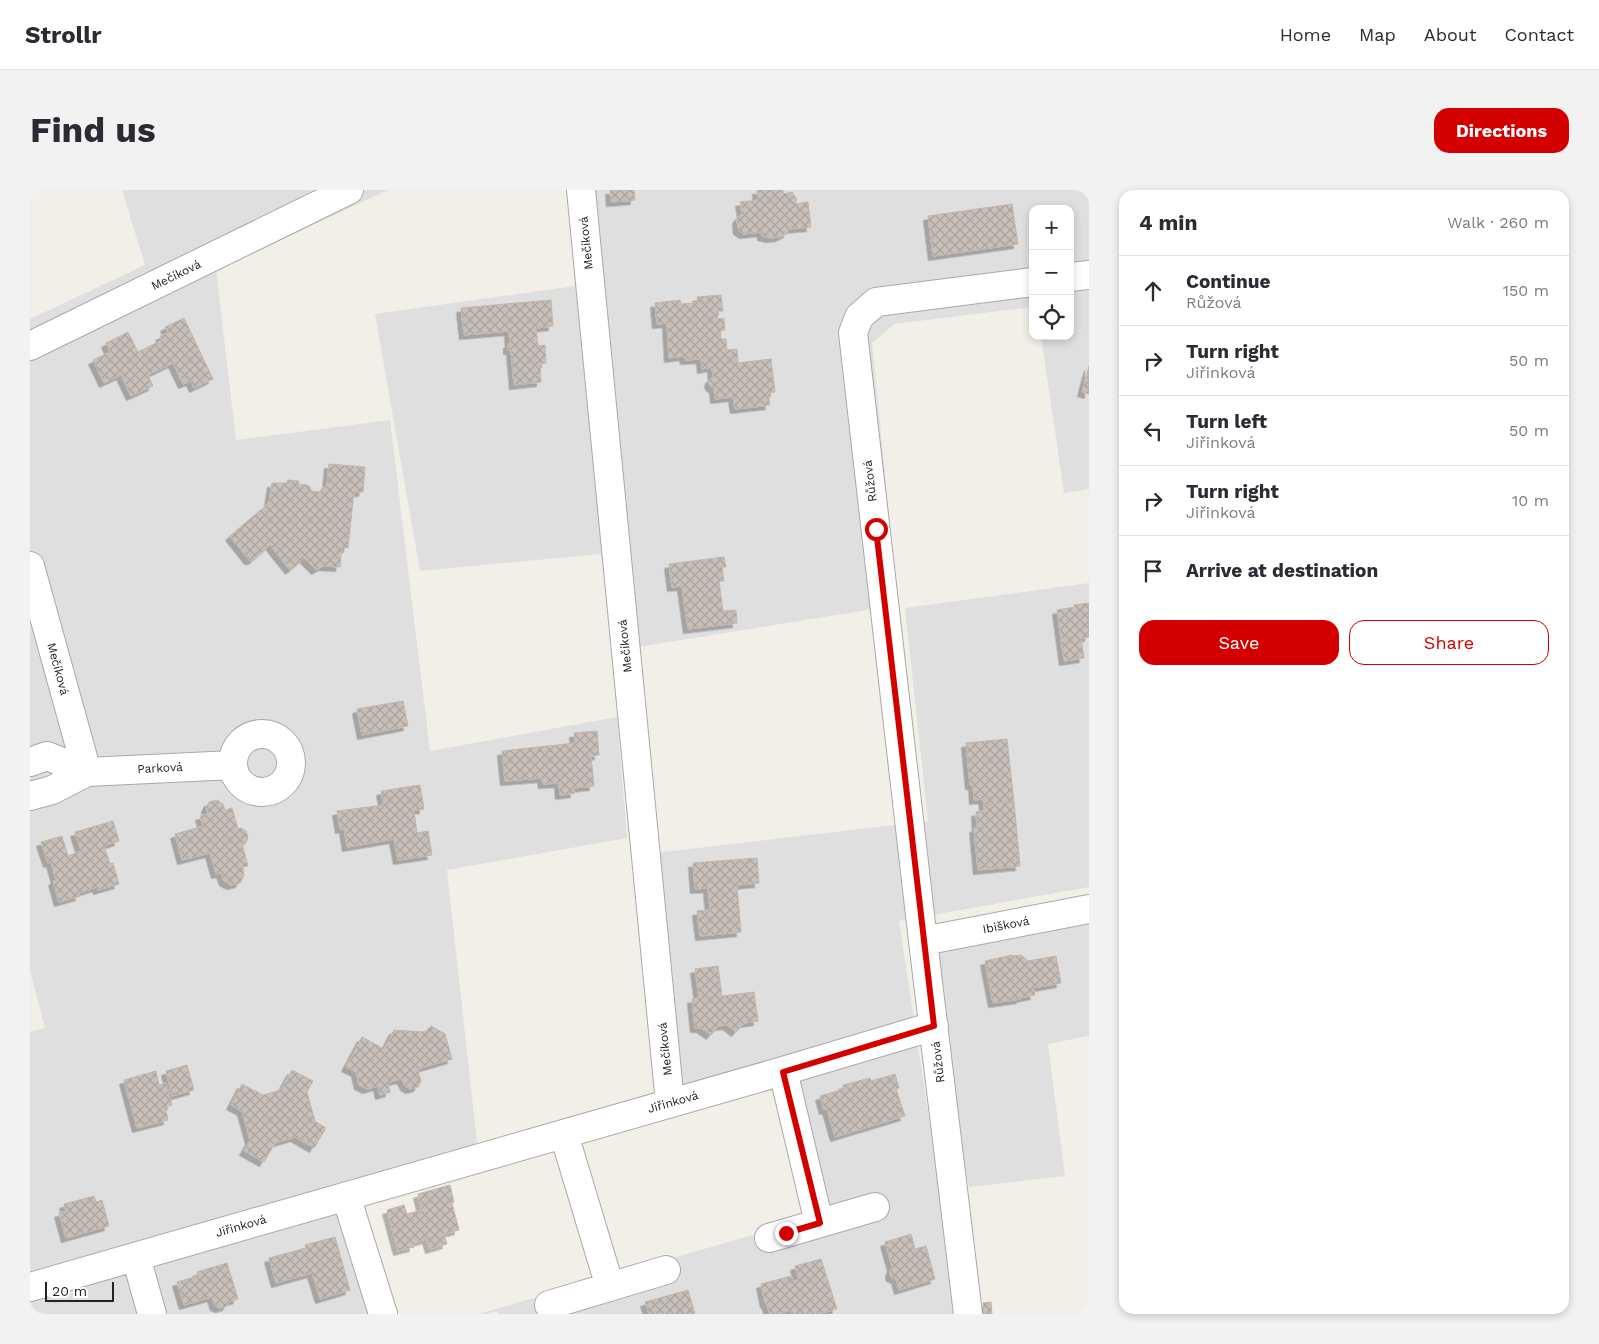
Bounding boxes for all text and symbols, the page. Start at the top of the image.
text: Strollr [25,21,102,49]
text: Home [1280,24,1331,45]
text: Map [1359,24,1396,45]
text: About [1424,24,1476,45]
text: Contact [1504,24,1574,45]
button: Directions [1434,108,1569,153]
text: Find us [30,109,156,151]
map controls [1029,205,1074,340]
button: + [1029,205,1074,250]
text: 4 min [1139,210,1197,235]
text: Walk · 260 m [1447,213,1549,232]
street label: Mečíková [576,215,596,270]
button: − [1029,250,1074,295]
street label: Mečíková [149,257,203,293]
text: Continue [1186,270,1270,293]
icon: ahead [1139,277,1167,305]
text: 150 m [1503,281,1549,300]
text: Růžová [1186,293,1242,312]
button: locate [1029,295,1074,340]
text: Turn right [1186,340,1279,363]
icon: right [1139,347,1167,375]
text: 50 m [1509,351,1549,370]
text: Jiřinková [1186,363,1255,382]
text: Turn left [1186,410,1267,433]
icon: left [1139,417,1167,445]
text: 50 m [1509,421,1549,440]
text: Jiřinková [1186,433,1255,452]
street label: Růžová [860,459,879,503]
text: Turn right [1186,480,1279,503]
icon: right [1139,487,1167,515]
text: 10 m [1512,491,1549,510]
text: Jiřinková [1186,503,1255,522]
route start [865,518,888,541]
icon: arrive [1139,557,1167,585]
text: Arrive at destination [1186,559,1378,582]
street label: Mečíková [615,618,635,673]
button: Save [1139,620,1339,665]
button: Share [1349,620,1549,665]
street label: Mečíková [44,641,72,697]
street label: Parková [137,760,183,776]
street label: Ibišková [981,914,1031,936]
street label: Mečíková [655,1021,675,1076]
street label: Růžová [928,1040,947,1084]
street label: Jiřinková [646,1088,700,1116]
street label: Jiřinková [214,1212,268,1240]
route end [775,1222,798,1245]
scale bar [45,1279,114,1302]
text: 20 m [52,1283,87,1299]

